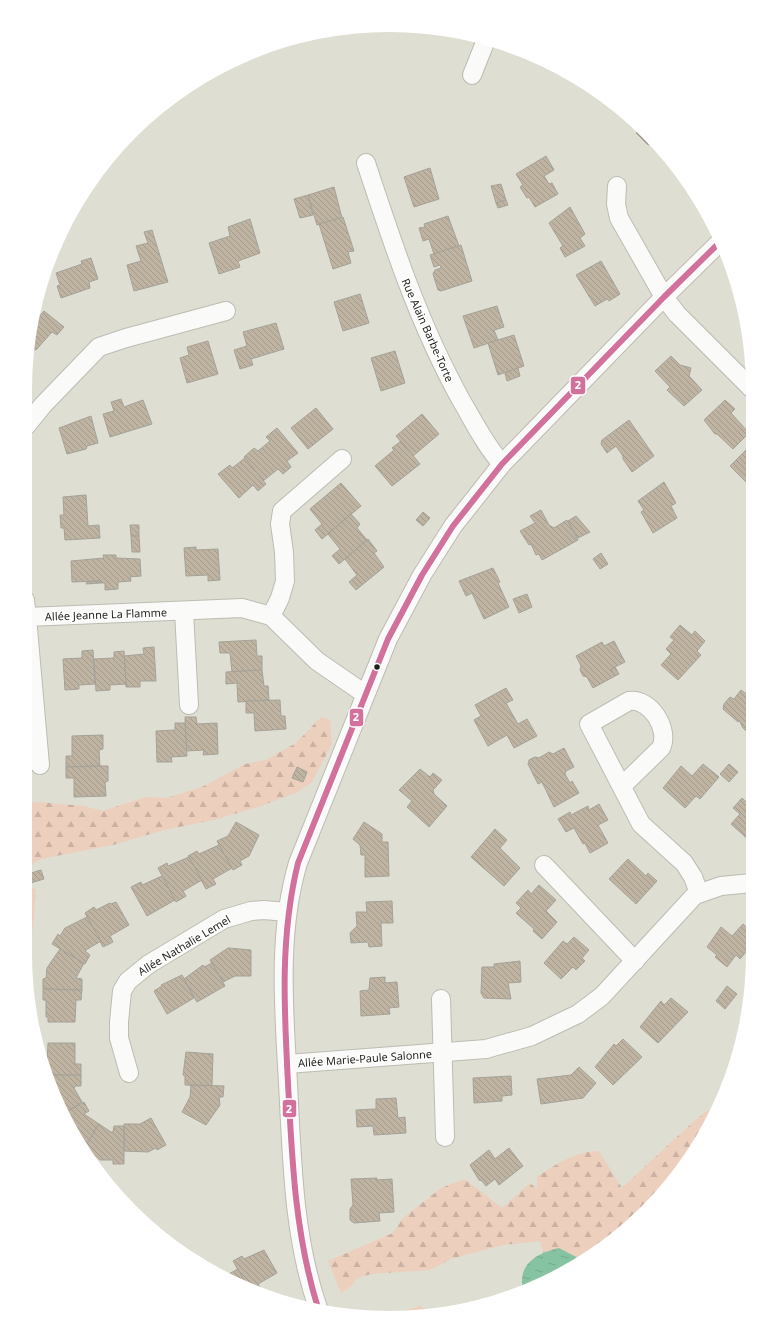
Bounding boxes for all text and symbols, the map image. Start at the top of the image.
street label: Rue Alain Barbe-Torte [398,276,458,384]
line badge: 2 [570,376,586,395]
text: 2 [575,377,581,392]
street label: Allée Jeanne La Flamme [45,604,167,624]
unlabelled marker [372,662,382,672]
line badge: 2 [349,708,364,727]
text: 2 [353,709,359,724]
street label: Allée Nathalie Lemel [135,911,233,979]
street label: Allée Marie-Paule Salonne [297,1046,433,1070]
line badge: 2 [282,1099,297,1118]
text: 2 [286,1101,292,1116]

